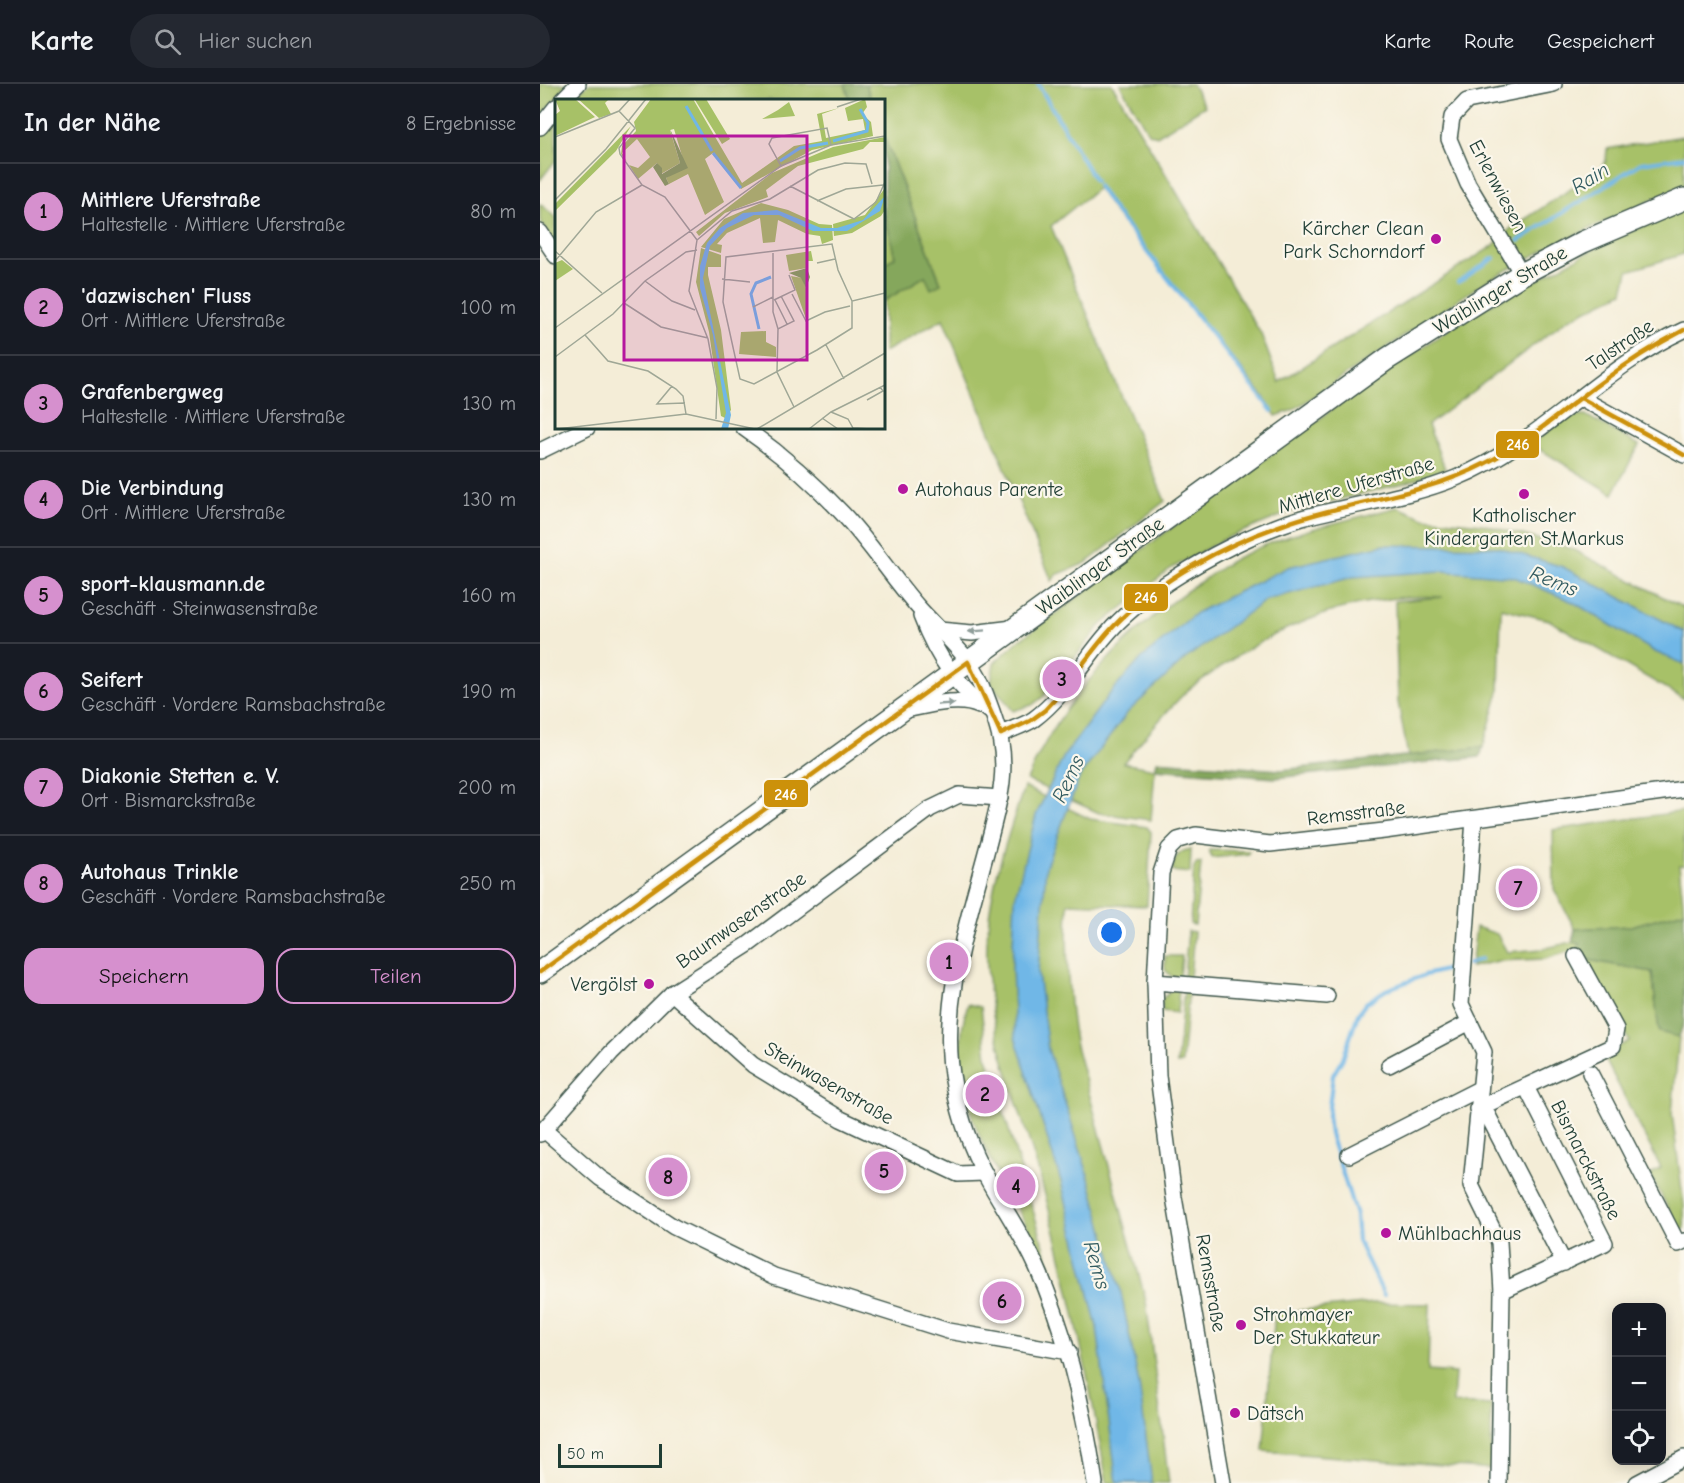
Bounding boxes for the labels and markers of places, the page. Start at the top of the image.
place label: Kärcher Clean Park Schorndorf [1283,217,1425,263]
marker: Kärcher Clean Park Schorndorf [1429,232,1443,246]
place label: Autohaus Parente [915,478,1063,501]
marker: Autohaus Parente [896,482,910,496]
marker: Katholischer Kindergarten St.Markus [1517,487,1531,501]
place label: Katholischer Kindergarten St.Markus [1424,504,1624,550]
pin: 3 [1042,656,1082,702]
pin: 7 [1498,866,1538,910]
pin: 1 [930,940,968,984]
place label: Vergölst [571,973,638,996]
marker: Vergölst [642,977,656,991]
pin: 2 [966,1072,1004,1116]
pin: 5 [864,1148,904,1194]
pin: 8 [648,1154,688,1200]
pin: 4 [996,1164,1036,1208]
place label: Mühlbachhaus [1398,1222,1521,1245]
marker: Mühlbachhaus [1379,1226,1393,1240]
pin: 6 [982,1278,1022,1324]
place label: Strohmayer Der Stukkateur [1253,1303,1380,1349]
marker: Strohmayer Der Stukkateur [1234,1318,1248,1332]
place label: Dätsch [1247,1402,1304,1425]
marker: Dätsch [1228,1406,1242,1420]

